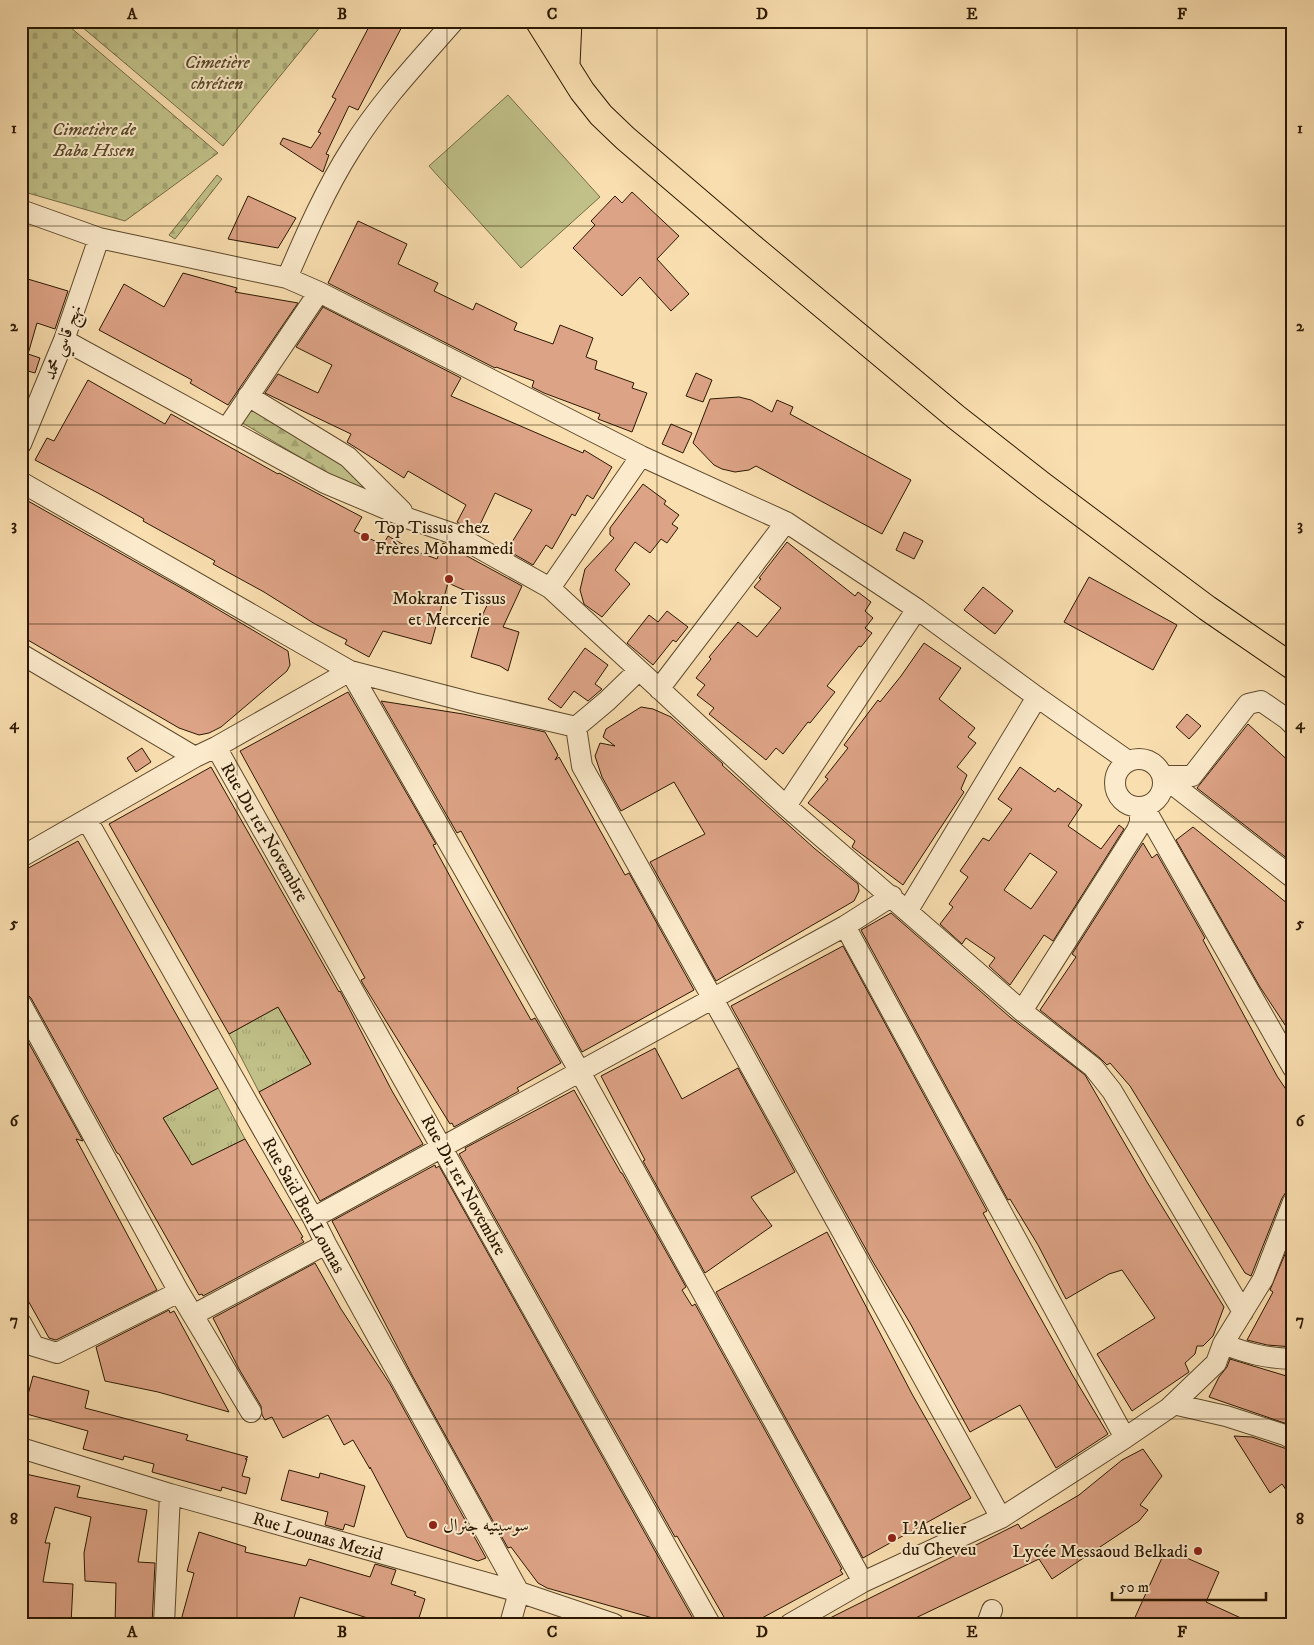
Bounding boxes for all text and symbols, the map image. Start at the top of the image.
text: A [126,4,138,24]
text: B [337,4,347,24]
text: C [547,4,557,24]
text: D [756,4,768,24]
text: E [966,4,978,24]
text: F [1177,4,1187,24]
park label: Cimetière chrétien [184,52,250,95]
text: 1 [11,118,17,138]
text: 1 [1297,118,1303,138]
park label: Cimetière de Baba Hssen [52,119,137,162]
street label: نهج قاسي محمد [38,301,92,385]
text: 2 [10,316,19,336]
text: 2 [1296,316,1305,336]
text: 3 [11,515,17,535]
text: 3 [1297,515,1303,535]
place label: Top Tissus chez Frères Mohammedi [375,517,513,560]
marker: Top Tissus chez Frères Mohammedi [359,531,371,543]
marker: Mokrane Tissus et Mercerie [443,573,455,585]
place label: Mokrane Tissus et Mercerie [392,588,506,631]
text: 4 [8,714,19,734]
text: 4 [1294,714,1305,734]
street label: Rue Du 1er Novembre [215,759,313,906]
text: 5 [9,913,18,933]
text: 5 [1295,913,1304,933]
text: 6 [10,1111,20,1131]
street label: Rue Du 1er Novembre [415,1111,511,1259]
text: 6 [1296,1111,1306,1131]
street label: Rue Saïd Ben Lounas [257,1134,350,1277]
text: 7 [10,1310,18,1330]
text: 7 [1296,1310,1304,1330]
street label: Rue Lounas Mezid [250,1508,385,1566]
text: 8 [10,1509,18,1529]
text: 8 [1296,1509,1304,1529]
place label: سوسيتيه جنرال [443,1515,529,1537]
place label: L'Atelier du Cheveu [902,1518,977,1561]
marker: سوسيتيه جنرال [427,1519,439,1531]
marker: L'Atelier du Cheveu [886,1532,898,1544]
place label: Lycée Messaoud Belkadi [1012,1541,1188,1563]
marker: Lycée Messaoud Belkadi [1192,1545,1204,1557]
scale bar [1112,1570,1265,1602]
text: 50 m [1119,1578,1149,1597]
text: A [126,1622,138,1642]
text: B [337,1622,347,1642]
text: C [547,1622,557,1642]
text: D [756,1622,768,1642]
text: E [966,1622,978,1642]
text: F [1177,1622,1187,1642]

